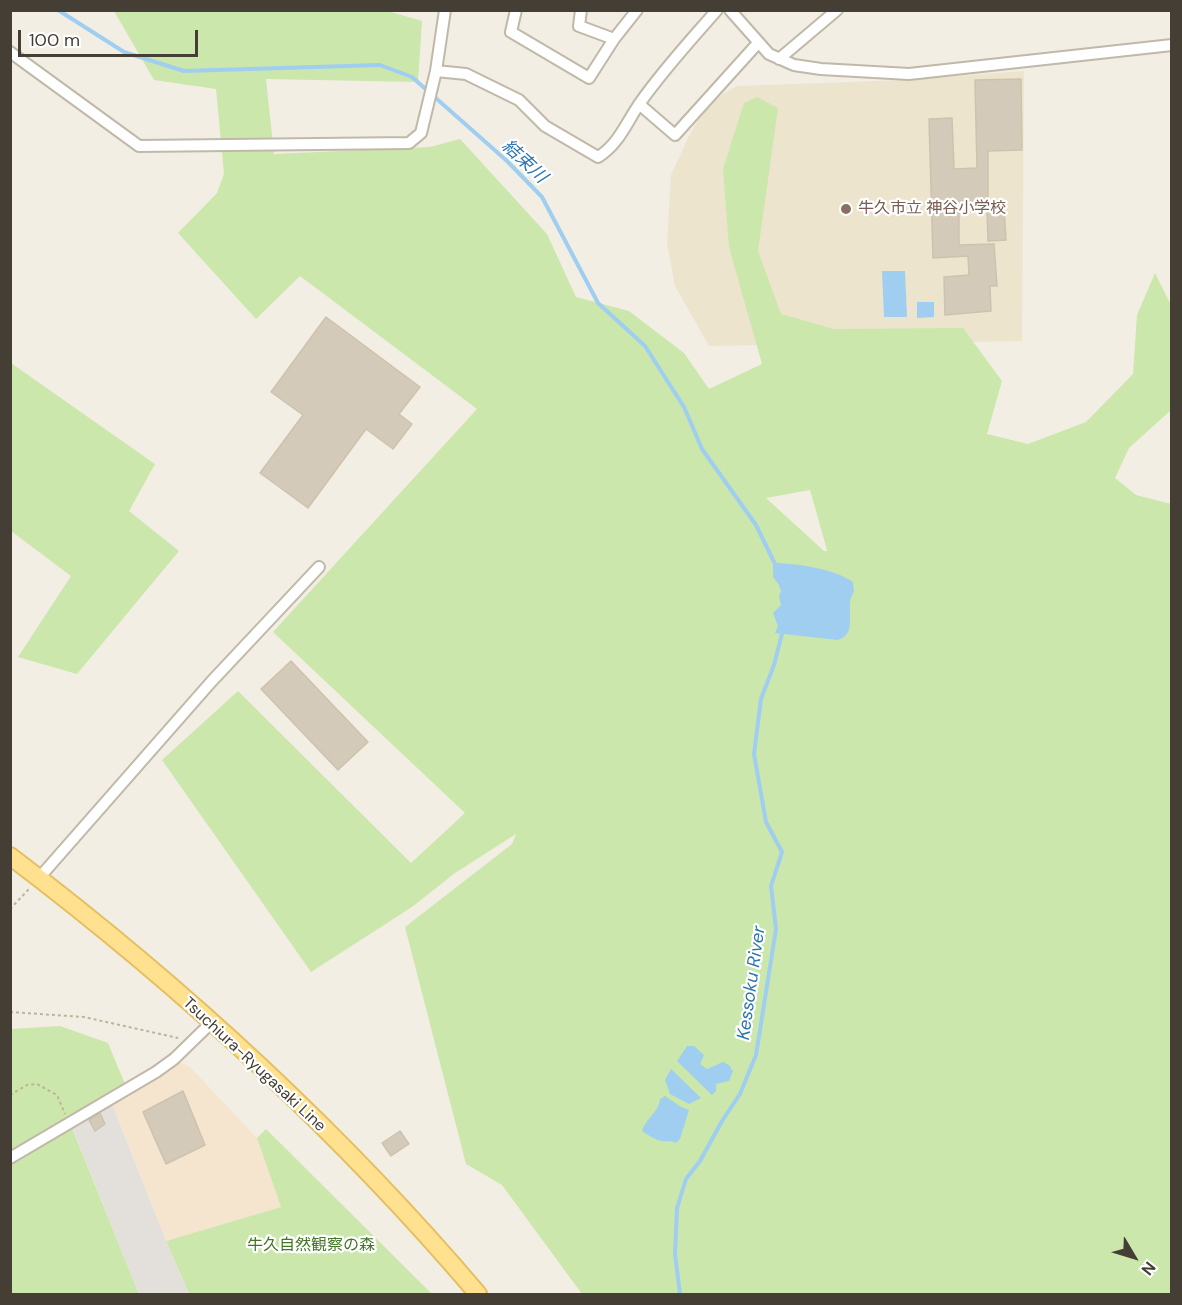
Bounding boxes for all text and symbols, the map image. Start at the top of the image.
scale bar [21,18,201,56]
text: 100 m [29,28,80,52]
water label: 結束川 [497,136,551,188]
place label: 牛久市立 神谷小学校 [858,199,1006,219]
marker: 牛久市立 神谷小学校 [839,202,853,216]
water label: Kessoku River [733,925,771,1041]
street label: Tsuchiura-Ryugasaki Line [179,994,329,1136]
north arrow [1104,1227,1164,1287]
park label: 牛久自然観察の森 [247,1236,375,1256]
text: N [1137,1257,1160,1279]

